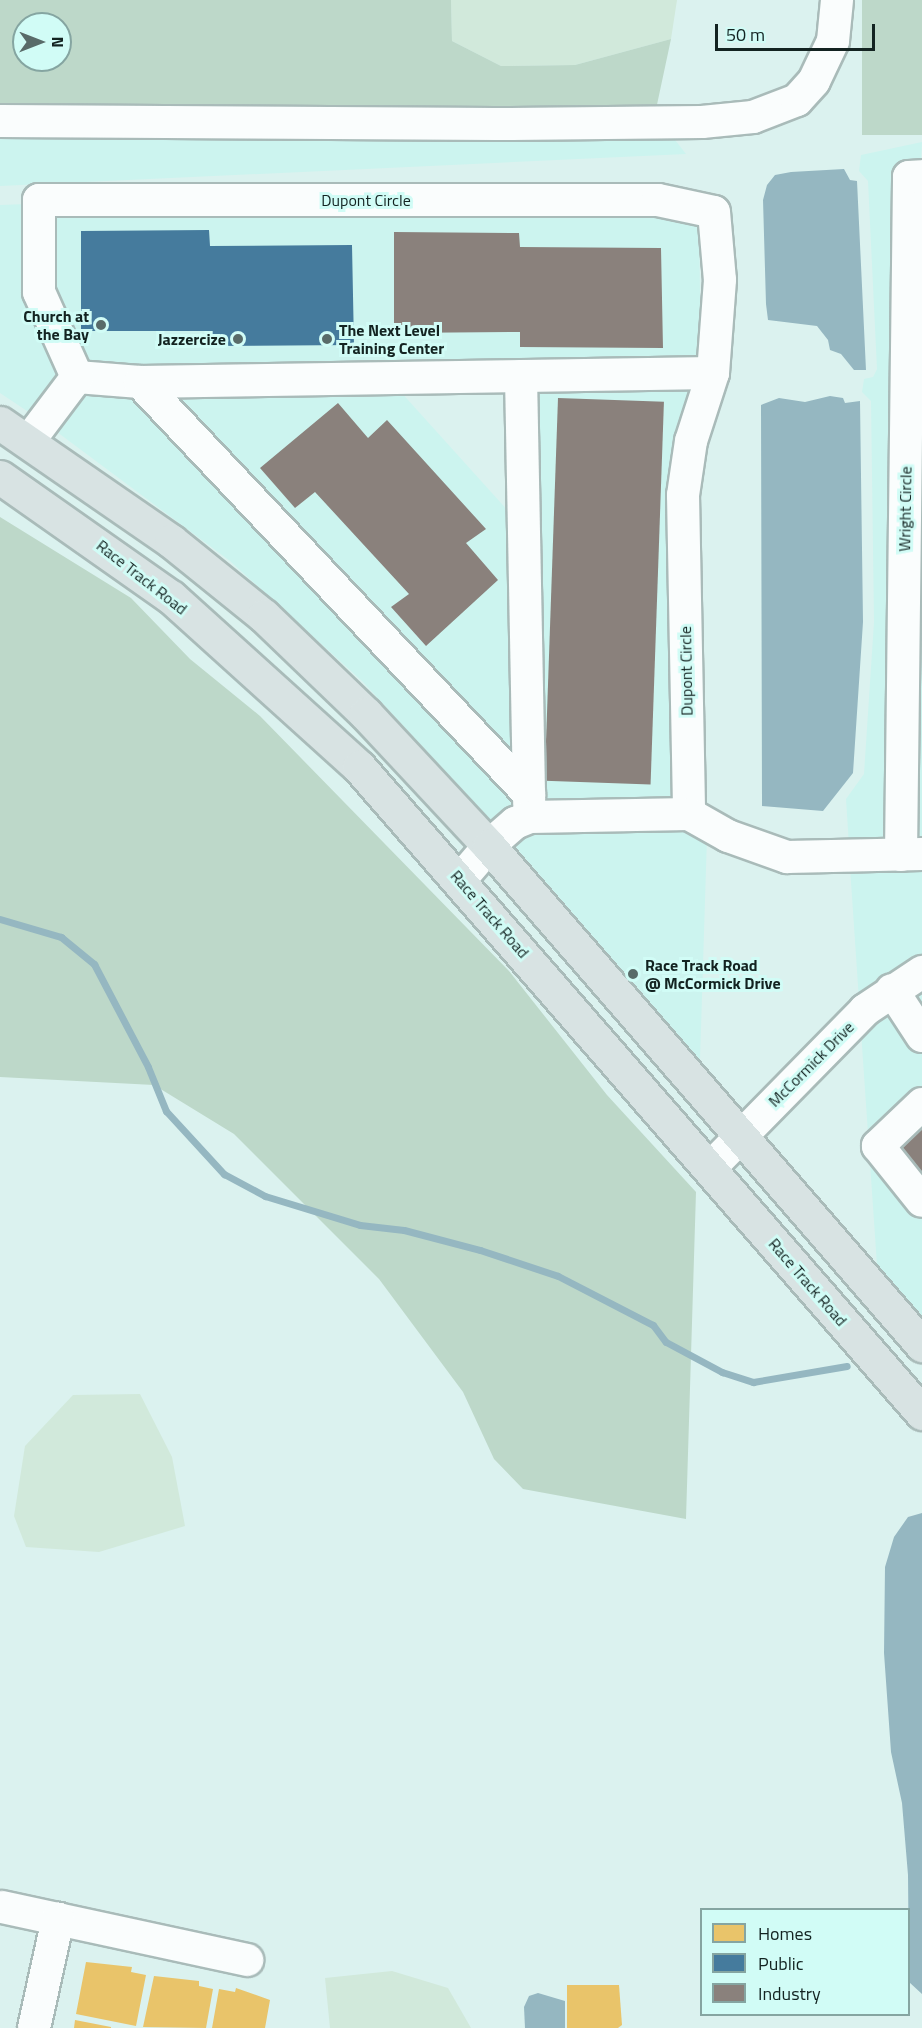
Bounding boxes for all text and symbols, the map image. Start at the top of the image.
north arrow [12,12,72,72]
scale bar [718,12,878,50]
text: 50 m [726,21,765,48]
text: N [46,36,70,48]
street label: Dupont Circle [321,190,411,210]
place label: Church at the Bay [23,306,89,344]
marker: Church at the Bay [94,318,108,332]
place label: The Next Level Training Center [339,320,444,358]
place label: Jazzercize [158,329,226,349]
marker: Jazzercize [231,332,245,346]
marker: The Next Level Training Center [320,332,334,346]
street label: Wright Circle [895,466,915,552]
street label: Race Track Road [93,536,191,618]
street label: Dupont Circle [676,626,696,716]
street label: Race Track Road [447,866,533,962]
place label: Race Track Road @ McCormick Drive [645,955,781,993]
marker: Race Track Road @ McCormick Drive [626,967,640,981]
street label: McCormick Drive [764,1017,858,1111]
street label: Race Track Road [765,1234,851,1330]
legend [700,1908,910,2016]
text: Homes [758,1920,812,1947]
text: Public [758,1950,804,1977]
text: Industry [758,1980,821,2007]

